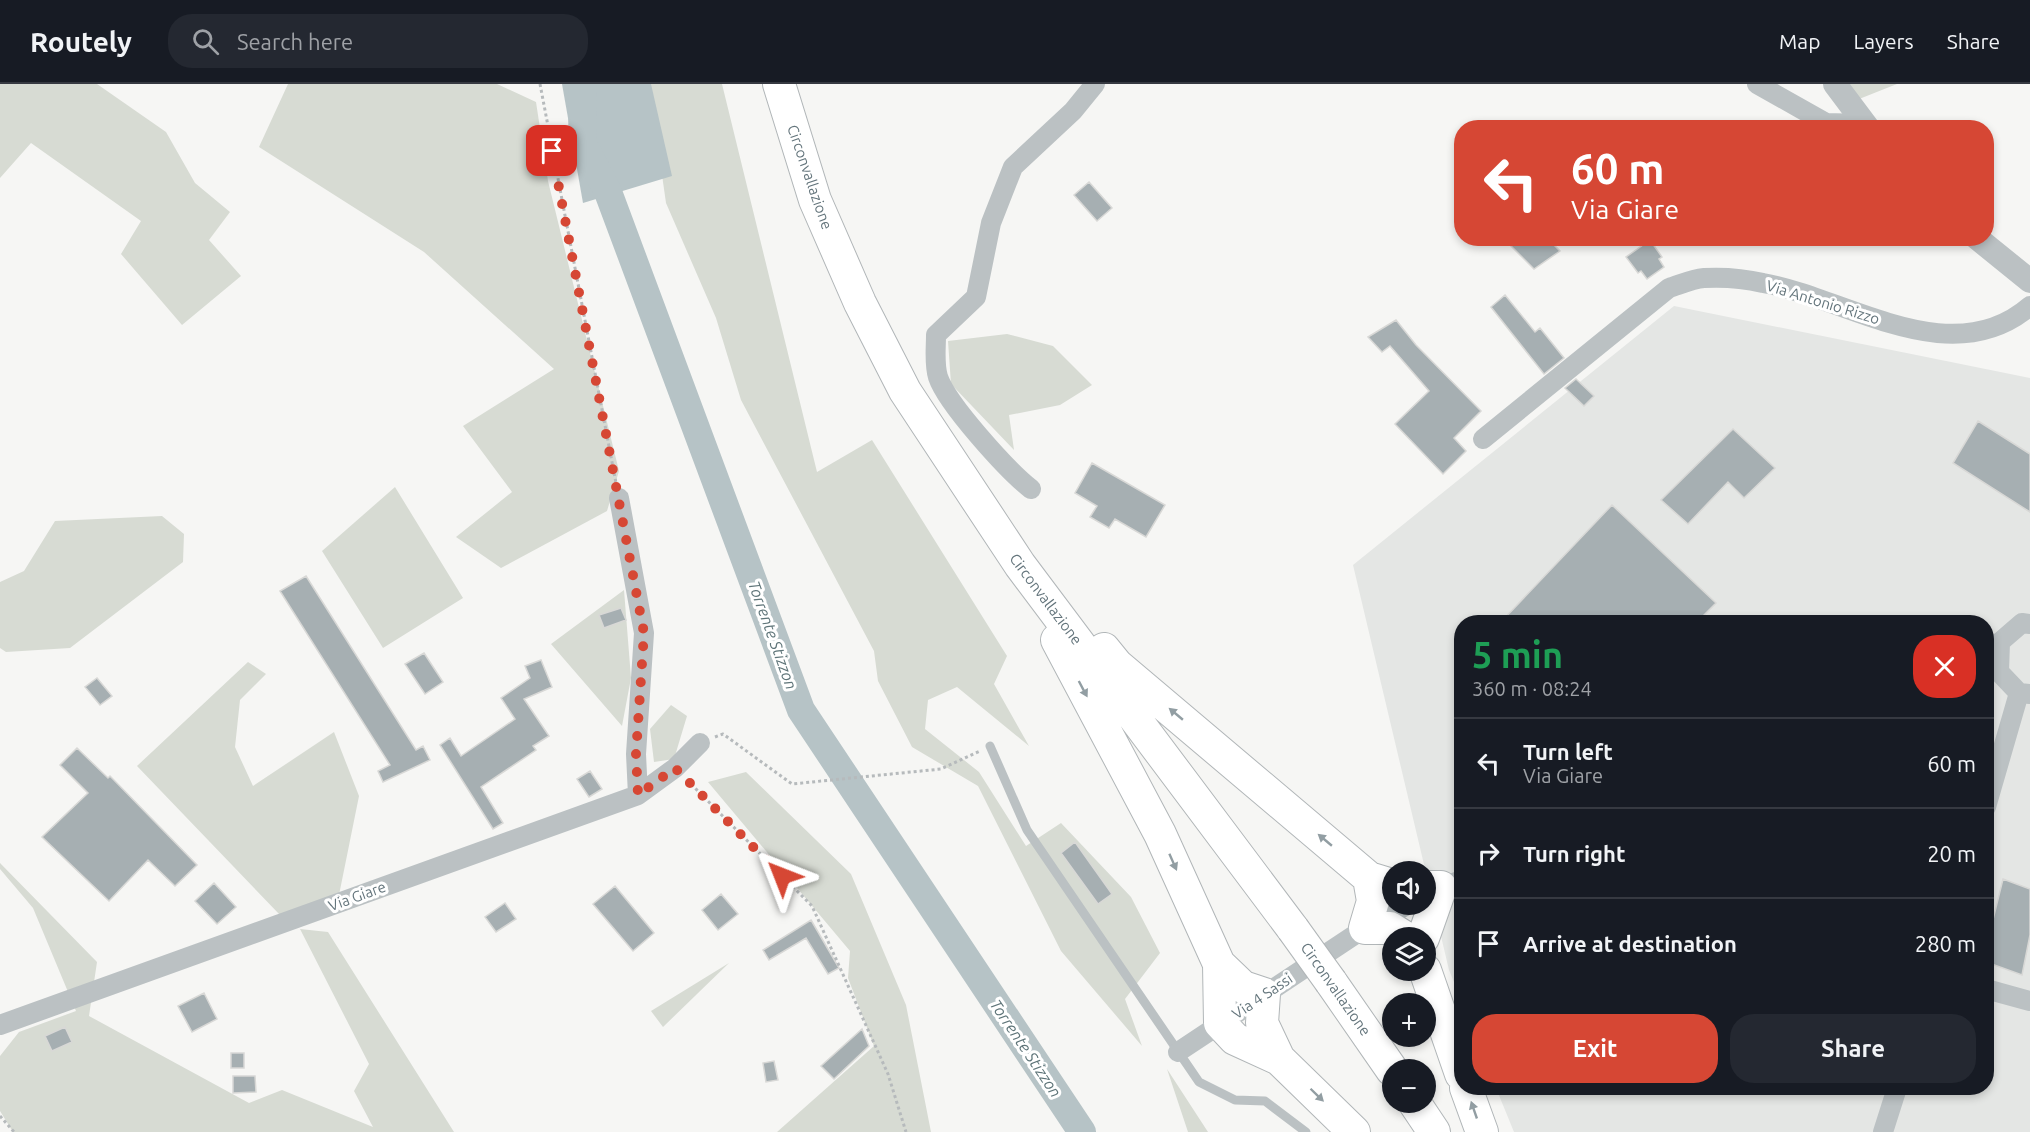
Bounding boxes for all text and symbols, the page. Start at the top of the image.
search box [168,14,588,68]
icon: search [189,25,222,58]
text: Routely [30,26,132,57]
text: Search here [237,29,353,54]
text: Map [1779,29,1820,53]
text: Layers [1853,29,1914,53]
text: Share [1947,29,2000,53]
street label: Circonvallazione [784,122,836,232]
pin [526,125,577,176]
icon: arrive [535,134,568,167]
icon: left [1472,144,1550,222]
text: 60 m [1571,145,1665,192]
text: Via Giare [1571,194,1679,224]
street label: Via Antonio Rizzo [1764,277,1882,327]
street label: Circonvallazione [1006,550,1086,648]
water label: Torrente Stizzon [745,578,801,692]
text: 5 min [1472,634,1563,675]
button: close [1913,635,1976,698]
text: 360 m · 08:24 [1472,677,1592,700]
one-way arrow [1078,680,1088,697]
one-way arrow [1168,708,1184,721]
text: Turn left [1523,739,1613,764]
icon: left [1472,747,1505,780]
text: 60 m [1927,751,1976,776]
text: Via Giare [1523,764,1603,787]
one-way arrow [1318,834,1333,847]
icon: right [1472,837,1505,870]
text: Turn right [1523,841,1625,866]
text: 20 m [1927,841,1976,866]
position arrow [750,844,814,908]
one-way arrow [1168,853,1177,870]
map controls [1382,861,1436,1113]
button: sound [1382,861,1436,915]
street label: Via Giare [326,878,388,914]
button: layers [1382,927,1436,981]
icon: arrive [1472,927,1505,960]
text: Arrive at destination [1523,931,1737,956]
text: 280 m [1915,931,1976,956]
street label: Circonvallazione [1298,939,1374,1039]
street label: Via 4 Sassi [1229,970,1295,1022]
button: + [1382,993,1436,1047]
water label: Torrente Stizzon [987,996,1065,1100]
button: Exit [1472,1014,1718,1083]
button: Share [1730,1014,1976,1083]
button: − [1382,1059,1436,1113]
one-way arrow [1309,1088,1323,1102]
one-way arrow [1468,1101,1478,1119]

